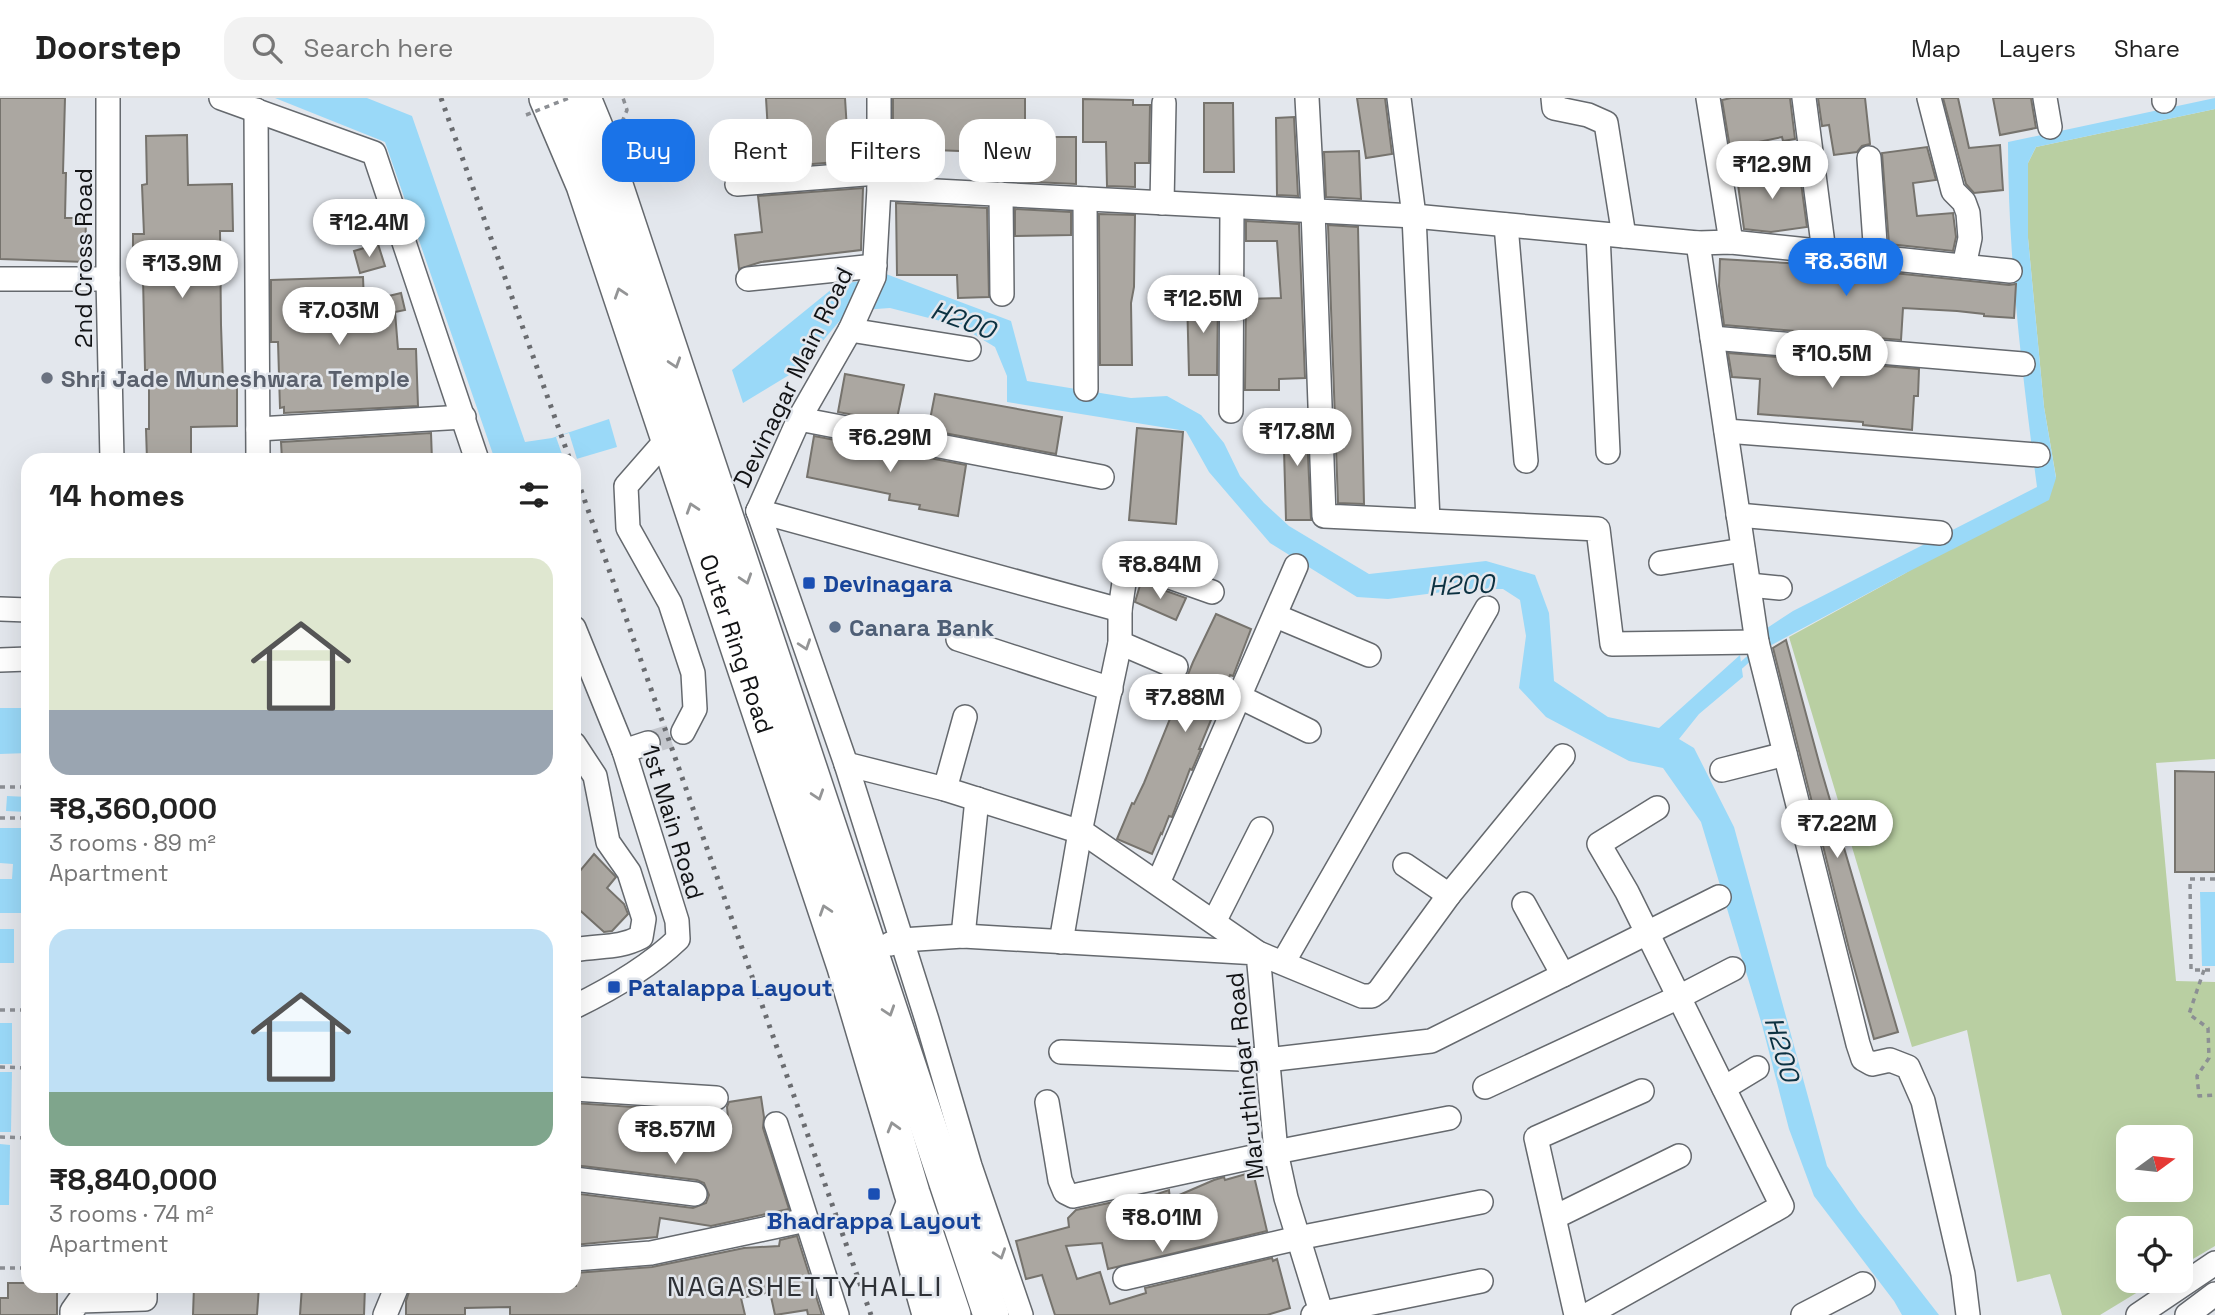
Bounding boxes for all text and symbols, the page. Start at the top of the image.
search box [224,17,714,80]
text: Doorstep [35,27,182,69]
icon: search [248,29,286,67]
text: Search here [304,31,453,65]
text: Map [1911,33,1961,64]
text: Layers [1999,33,2076,64]
text: Share [2114,33,2180,64]
chip: Buy [602,119,695,182]
chip: Rent [709,119,812,182]
chip: Filters [826,119,945,182]
chip: New [959,119,1056,182]
pin: ₹12.9M [1715,141,1829,201]
text: ₹12.9M [1732,149,1812,179]
street label: 2nd Cross Road [68,168,99,348]
pin: ₹12.4M [312,200,426,259]
text: ₹12.4M [329,207,409,237]
pin: ₹8.36M [1789,238,1903,298]
pin: ₹13.9M [125,240,239,300]
text: ₹8.36M [1804,246,1888,276]
text: ₹13.9M [142,248,222,278]
street label: Devinagar Main Road [726,262,860,492]
pin: ₹12.5M [1146,275,1260,335]
text: ₹12.5M [1163,283,1243,313]
one-way arrow [613,287,628,299]
pin: ₹7.03M [282,288,396,347]
water label: H200 [926,293,1002,348]
text: ₹7.03M [298,295,380,325]
pin: ₹10.5M [1775,330,1889,390]
text: ₹10.5M [1792,338,1872,368]
one-way arrow [666,357,681,369]
place label: Shri Jade Muneshwara Temple [61,363,410,394]
marker: Shri Jade Muneshwara Temple [39,370,55,386]
pin: ₹17.8M [1240,408,1354,468]
pin: ₹6.29M [833,414,947,474]
text: ₹17.8M [1259,416,1335,446]
text: ₹6.29M [848,422,932,452]
text: 14 homes [49,476,185,515]
icon: filters [515,476,553,514]
one-way arrow [686,503,700,515]
pin: ₹8.84M [1103,542,1217,601]
text: ₹8.84M [1118,549,1202,579]
street label: Outer Ring Road [693,550,781,737]
water label: H200 [1427,566,1497,604]
place label: Devinagara [823,568,953,599]
one-way arrow [738,573,752,585]
marker: Devinagara [801,575,817,591]
icon: home [238,603,364,729]
place label: Canara Bank [849,612,995,643]
marker: Canara Bank [827,619,843,635]
one-way arrow [797,638,811,651]
pin: ₹7.88M [1128,674,1242,734]
text: ₹7.88M [1145,682,1225,712]
street label: 1st Main Road [635,741,711,903]
text: ₹8,360,000 [49,789,217,828]
one-way arrow [810,789,824,801]
pin: ₹7.22M [1780,800,1894,860]
text: ₹7.22M [1797,808,1877,838]
text: 3 rooms · 89 m² [49,828,216,858]
text: Apartment [49,858,169,888]
one-way arrow [819,905,833,917]
street label: Maruthingar Road [1219,971,1271,1181]
place label: Patalappa Layout [628,972,833,1003]
icon: home [238,974,364,1100]
marker: Patalappa Layout [606,979,622,995]
one-way arrow [881,1005,895,1017]
water label: H200 [1757,1013,1808,1088]
pin: ₹8.57M [618,1107,732,1166]
text: ₹8.57M [634,1114,716,1144]
one-way arrow [886,1122,901,1134]
north arrow [2116,1125,2193,1202]
map controls [2116,1125,2193,1293]
text: ₹8,840,000 [49,1160,217,1199]
marker: Bhadrappa Layout [866,1186,882,1202]
pin: ₹8.01M [1105,1194,1219,1254]
text: 3 rooms · 74 m² [49,1199,214,1229]
text: ₹8.01M [1122,1202,1202,1232]
place label: Bhadrappa Layout [766,1205,982,1236]
button: locate [2116,1216,2193,1293]
text: Apartment [49,1229,169,1259]
one-way arrow [992,1247,1006,1259]
district label: NAGASHETTYHALLI [667,1268,943,1304]

